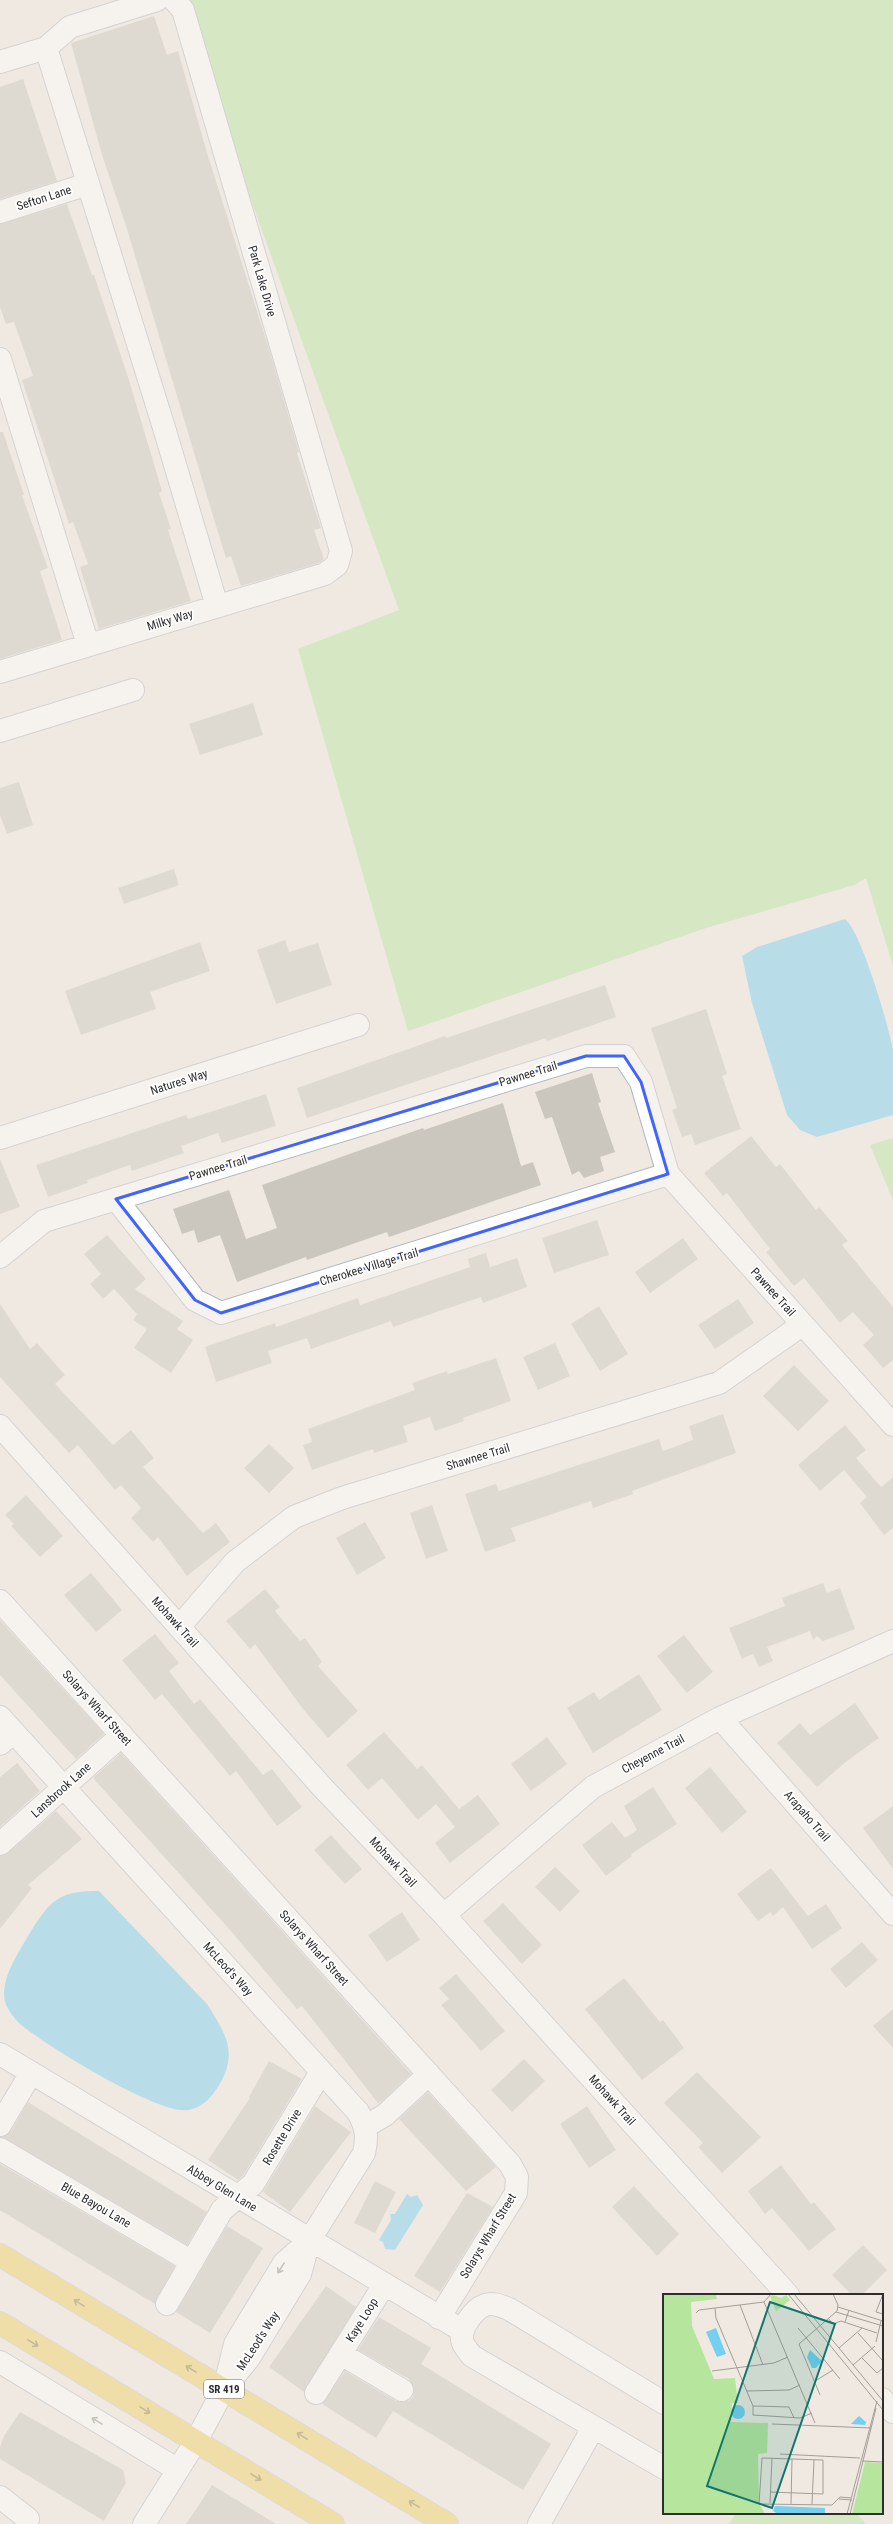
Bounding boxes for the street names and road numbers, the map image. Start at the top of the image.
street label: Sefton Lane [15,182,73,213]
street label: Park Lake Drive [245,244,279,318]
street label: Milky Way [145,606,195,634]
street label: Pawnee Trail [497,1059,559,1089]
street label: Natures Way [149,1066,209,1098]
street label: Pawnee Trail [187,1153,249,1183]
street label: Cherokee Village Trail [318,1245,420,1289]
street label: Pawnee Trail [748,1265,798,1319]
street label: Shawnee Trail [445,1441,511,1473]
street label: Mohawk Trail [149,1594,201,1650]
street label: Solarys Wharf Street [59,1667,135,1749]
street label: Cheyenne Trail [619,1732,687,1776]
street label: Lansbrook Lane [28,1759,94,1820]
street label: Arapaho Trail [781,1788,833,1844]
street label: Mohawk Trail [366,1834,420,1890]
street label: Solarys Wharf Street [276,1907,352,1989]
street label: McLeod's Way [200,1939,256,1999]
street label: Mohawk Trail [586,2072,638,2128]
street label: Rosette Drive [260,2106,304,2168]
street label: Abbey Glen Lane [185,2162,260,2215]
street label: Blue Bayou Lane [59,2179,134,2231]
street label: Solarys Wharf Street [457,2191,519,2281]
street label: Kaye Loop [343,2295,381,2345]
street label: McLeod's Way [234,2309,282,2373]
road number: SR 419 [204,2380,244,2398]

